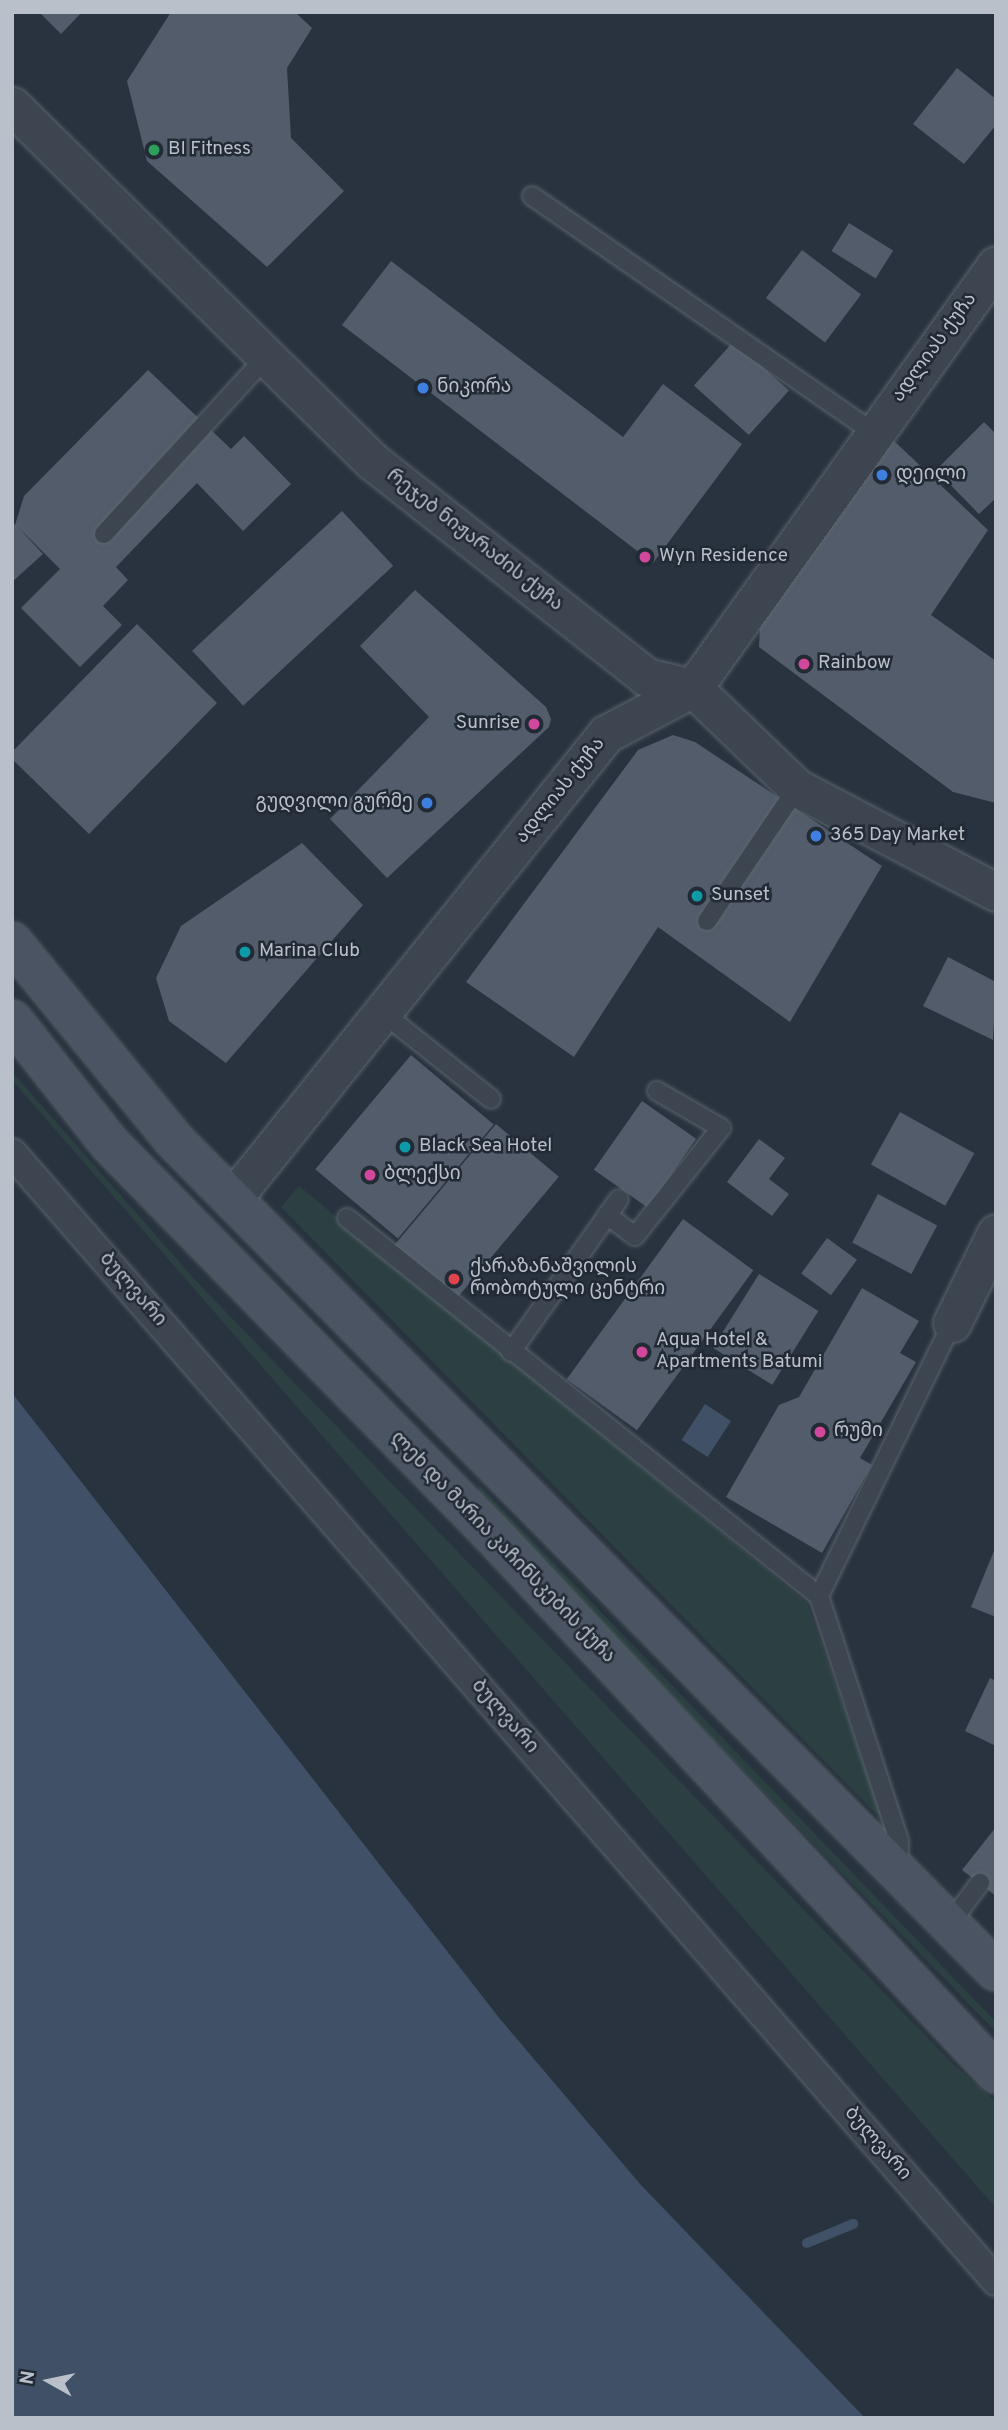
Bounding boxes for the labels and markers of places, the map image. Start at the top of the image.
place label: BI Fitness [168,139,251,161]
marker: BI Fitness [146,142,162,158]
place label: ნიკორა [437,377,511,399]
marker: ნიკორა [415,380,431,396]
place label: დეილი [896,464,966,486]
marker: დეილი [874,467,890,483]
place label: Wyn Residence [659,546,788,568]
marker: Wyn Residence [637,549,653,565]
place label: Rainbow [818,653,891,675]
marker: Rainbow [796,656,812,672]
place label: Sunrise [456,713,520,735]
marker: Sunrise [526,716,542,732]
place label: გუდვილი გურმე [256,792,413,814]
marker: გუდვილი გურმე [419,795,435,811]
place label: 365 Day Market [830,825,965,847]
marker: 365 Day Market [808,828,824,844]
place label: Sunset [711,885,770,907]
marker: Sunset [689,888,705,904]
place label: Marina Club [259,941,360,963]
marker: Marina Club [237,944,253,960]
place label: Black Sea Hotel [419,1136,552,1158]
marker: Black Sea Hotel [397,1139,413,1155]
place label: ბლექსი [384,1164,461,1186]
marker: ბლექსი [362,1167,378,1183]
place label: ქარაზანაშვილის რობოტული ცენტრი [470,1257,665,1301]
marker: ქარაზანაშვილის რობოტული ცენტრი [444,1269,464,1289]
place label: Aqua Hotel & Apartments Batumi [656,1330,823,1374]
marker: Aqua Hotel & Apartments Batumi [634,1344,650,1360]
place label: რუმი [834,1421,883,1443]
marker: რუმი [812,1424,828,1440]

